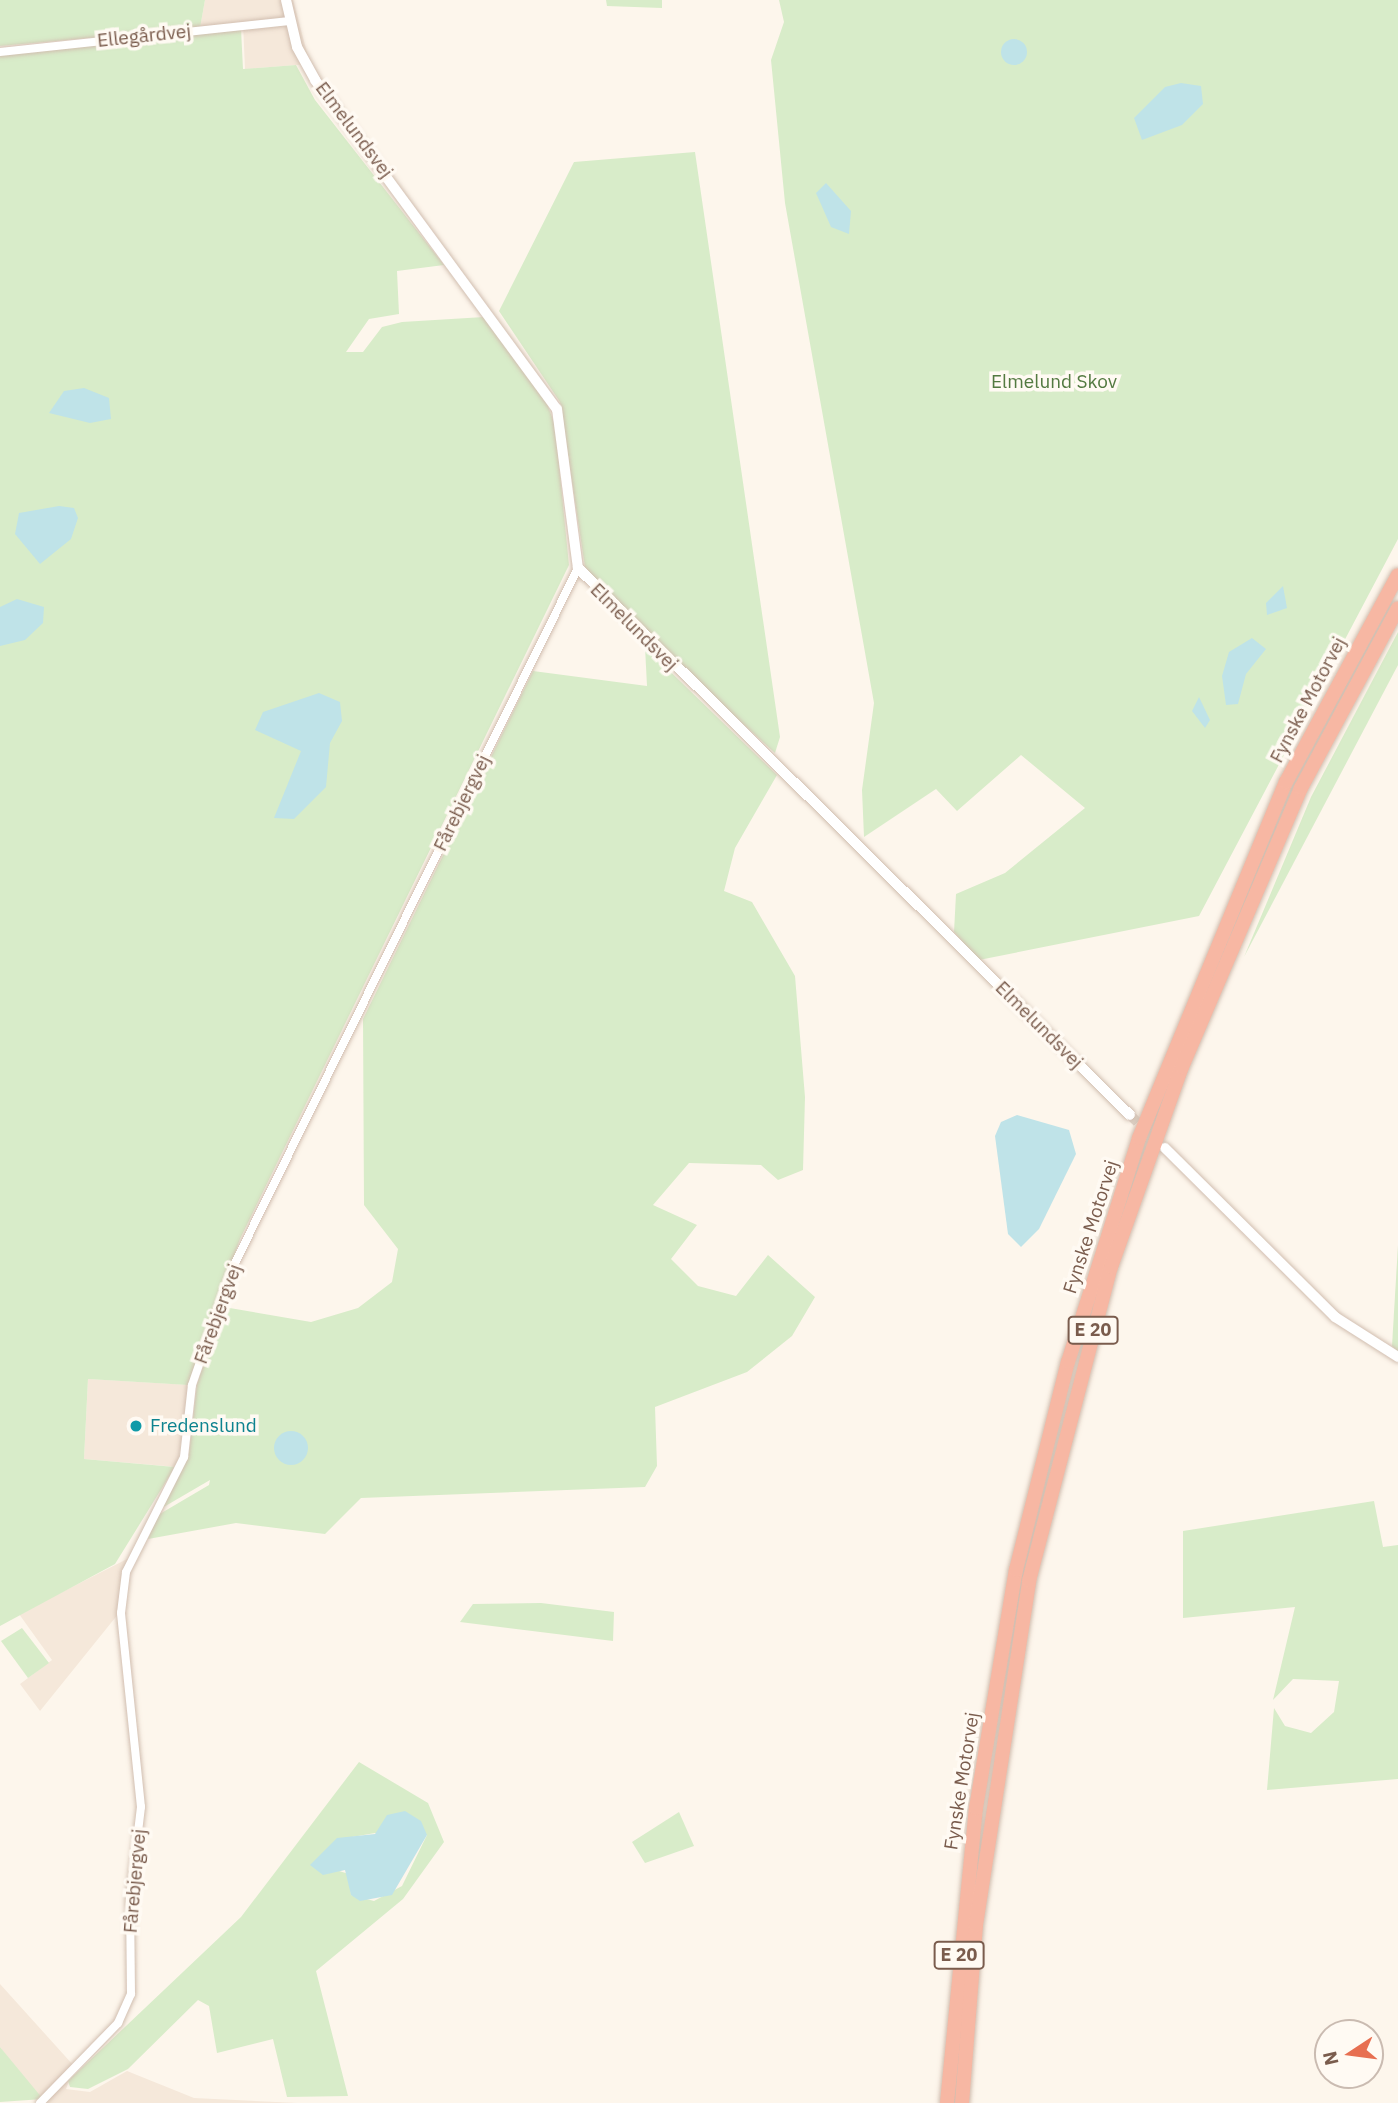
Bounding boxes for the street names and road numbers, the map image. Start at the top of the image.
street label: Ellegårdvej [96,20,192,52]
street label: Elmelundsvej [310,77,398,183]
street label: Elmelundsvej [585,578,683,676]
street label: Fynske Motorvej [1265,633,1351,767]
street label: Fårebjergvej [429,751,495,855]
street label: Elmelundsvej [990,976,1088,1074]
street label: Fynske Motorvej [1059,1157,1123,1297]
street label: Fårebjergvej [189,1261,247,1367]
road number: E 20 [1067,1316,1119,1344]
street label: Fynske Motorvej [940,1710,984,1852]
street label: Fårebjergvej [119,1828,151,1934]
road number: E 20 [933,1940,985,1969]

